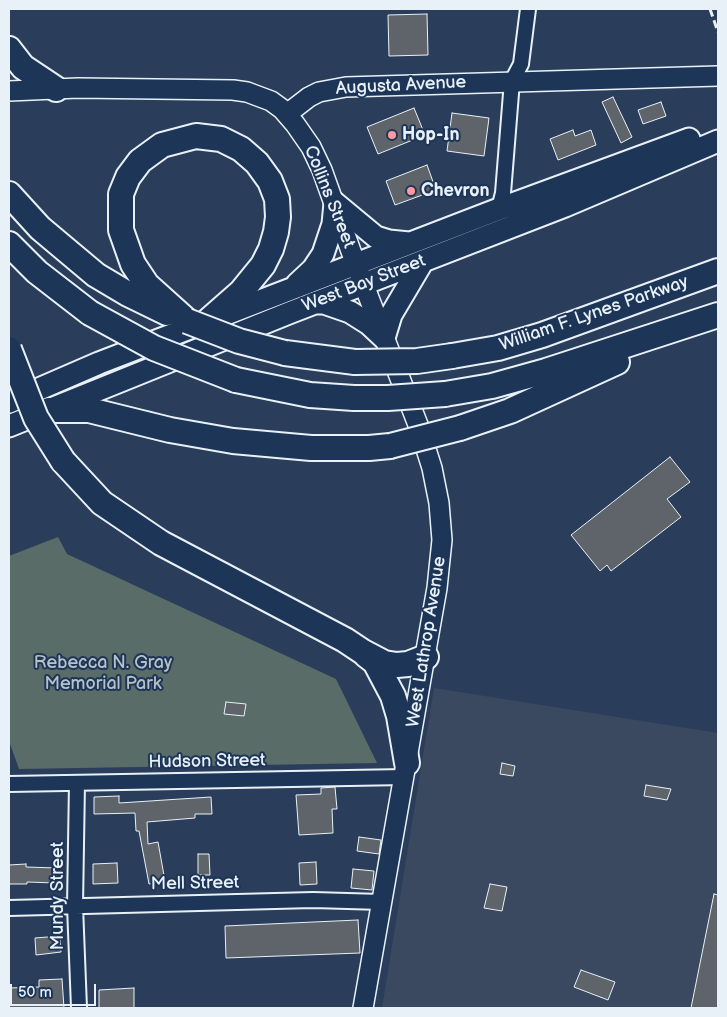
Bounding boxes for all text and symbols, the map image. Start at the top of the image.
street label: Augusta Avenue [335,72,467,100]
place label: Hop-In [402,124,459,146]
marker: Hop-In [386,129,398,141]
street label: Collins Street [299,143,359,251]
place label: Chevron [421,180,490,202]
marker: Chevron [405,185,417,197]
street label: West Bay Street [299,251,429,317]
street label: William F. Lynes Parkway [497,272,691,356]
street label: West Lathrop Avenue [403,555,451,729]
park label: Rebecca N. Gray Memorial Park [34,652,172,694]
street label: Hudson Street [148,750,266,774]
street label: Mundy Street [47,842,69,950]
street label: Mell Street [151,872,239,896]
scale bar [12,974,99,1006]
text: 50 m [18,983,52,1002]

